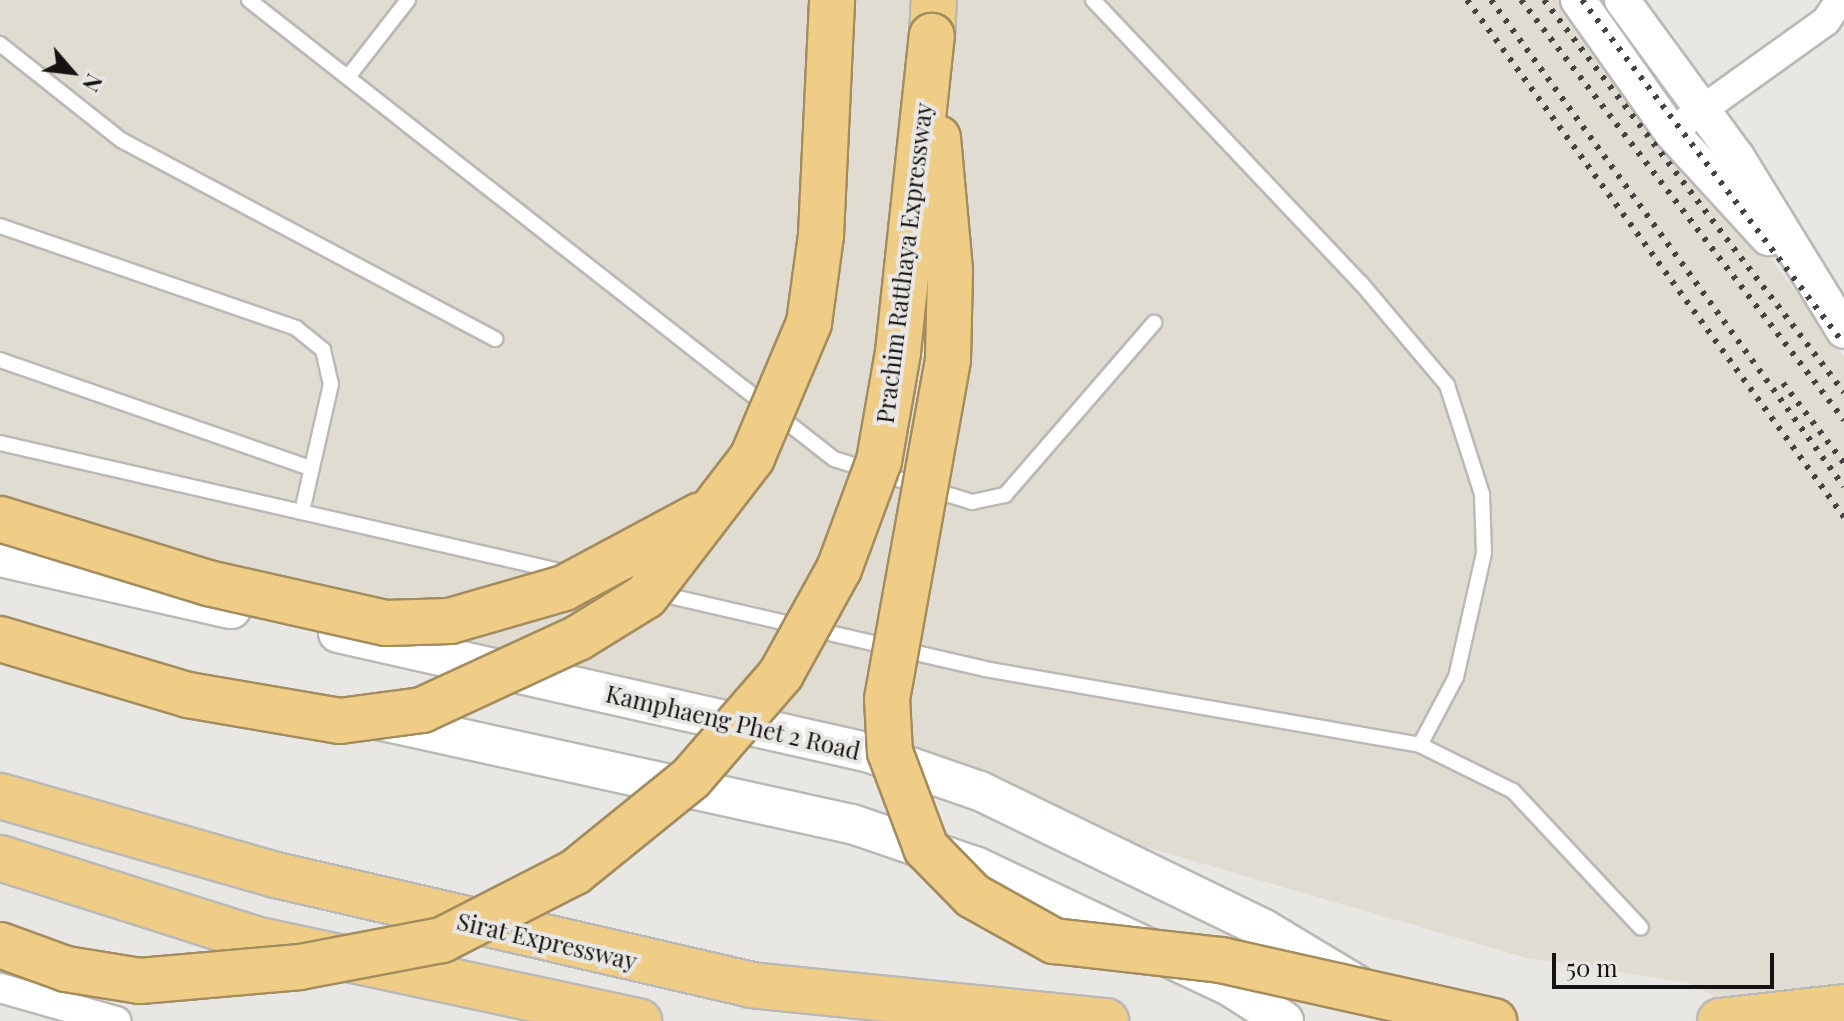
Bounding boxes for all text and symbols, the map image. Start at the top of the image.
north arrow [32,32,112,112]
text: N [76,69,110,97]
street label: Prachim Ratthaya Expressway [870,101,938,425]
street label: Kamphaeng Phet 2 Road [603,679,863,765]
street label: Sirat Expressway [454,906,640,976]
scale bar [1556,937,1778,987]
text: 50 m [1566,951,1618,983]

